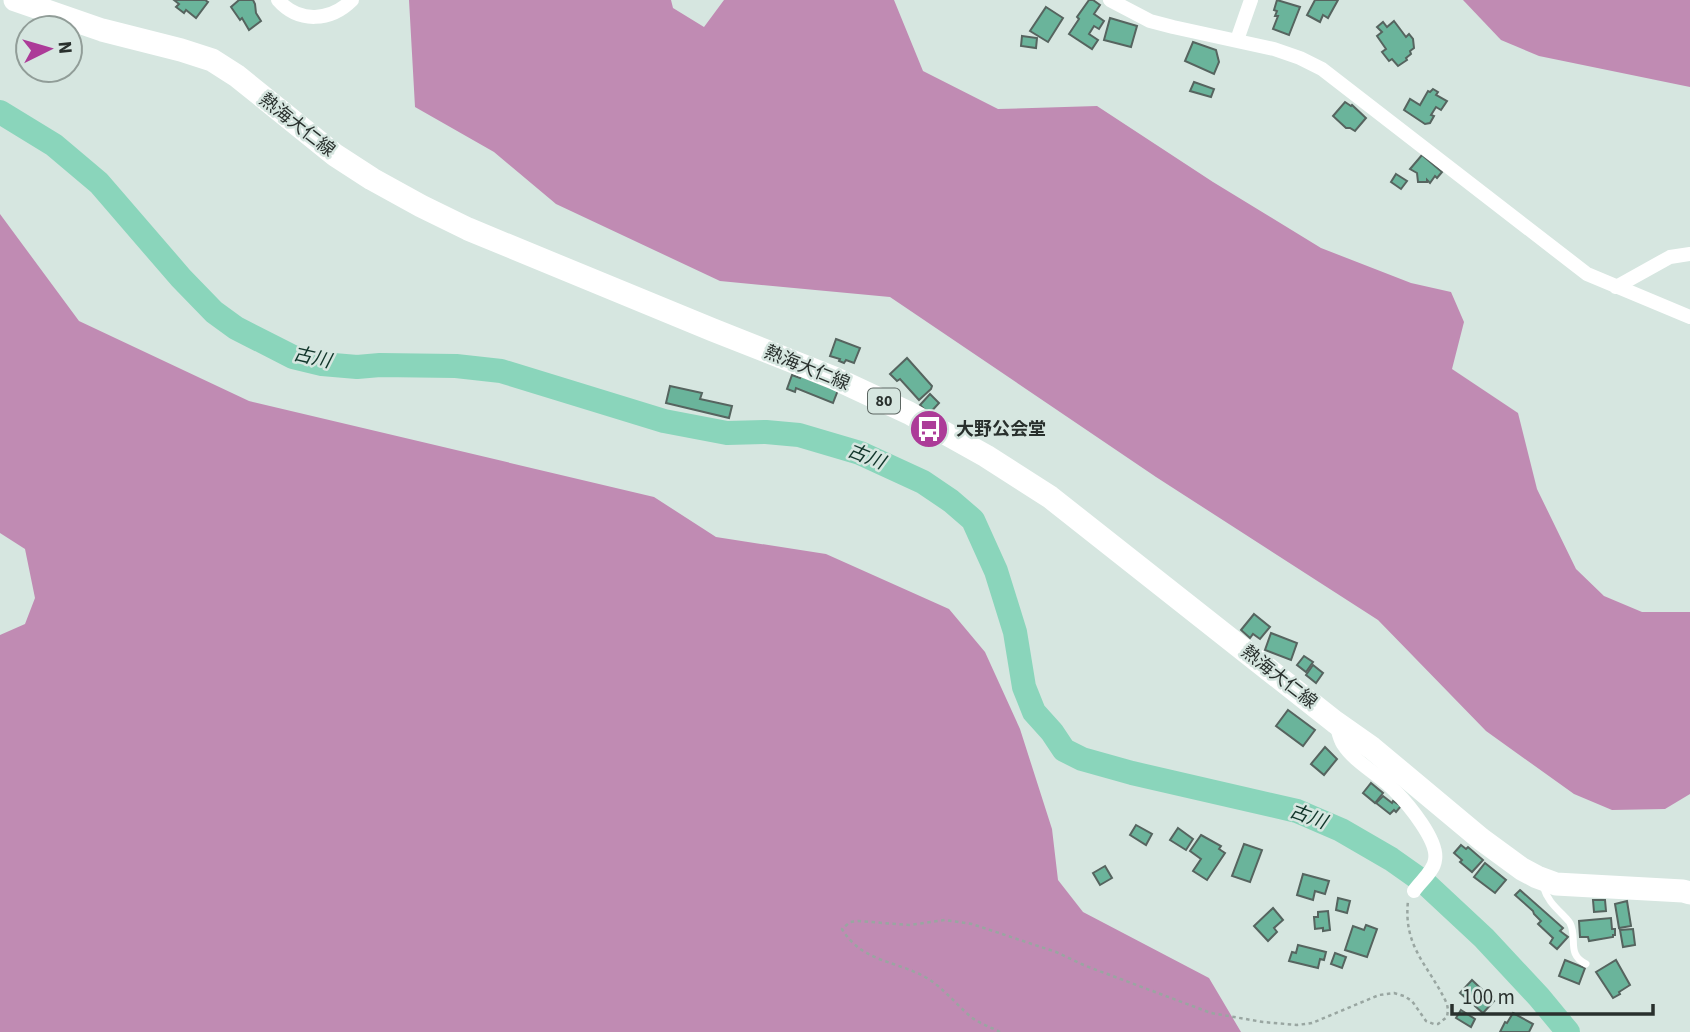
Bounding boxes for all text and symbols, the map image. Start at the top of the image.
north arrow [14,14,84,84]
text: N [50,40,78,55]
street label: 熱海大仁線 [254,87,340,163]
street label: 熱海大仁線 [761,340,853,396]
water label: 古川 [290,341,335,376]
road number: 80 [868,388,900,414]
bus stop icon: 大野公会堂 [908,408,950,450]
place label: 大野公会堂 [956,417,1046,442]
water label: 古川 [843,437,891,477]
street label: 熱海大仁線 [1236,639,1322,715]
water label: 古川 [1286,798,1332,837]
scale bar [1452,972,1653,1016]
text: 100 m [1462,982,1515,1012]

